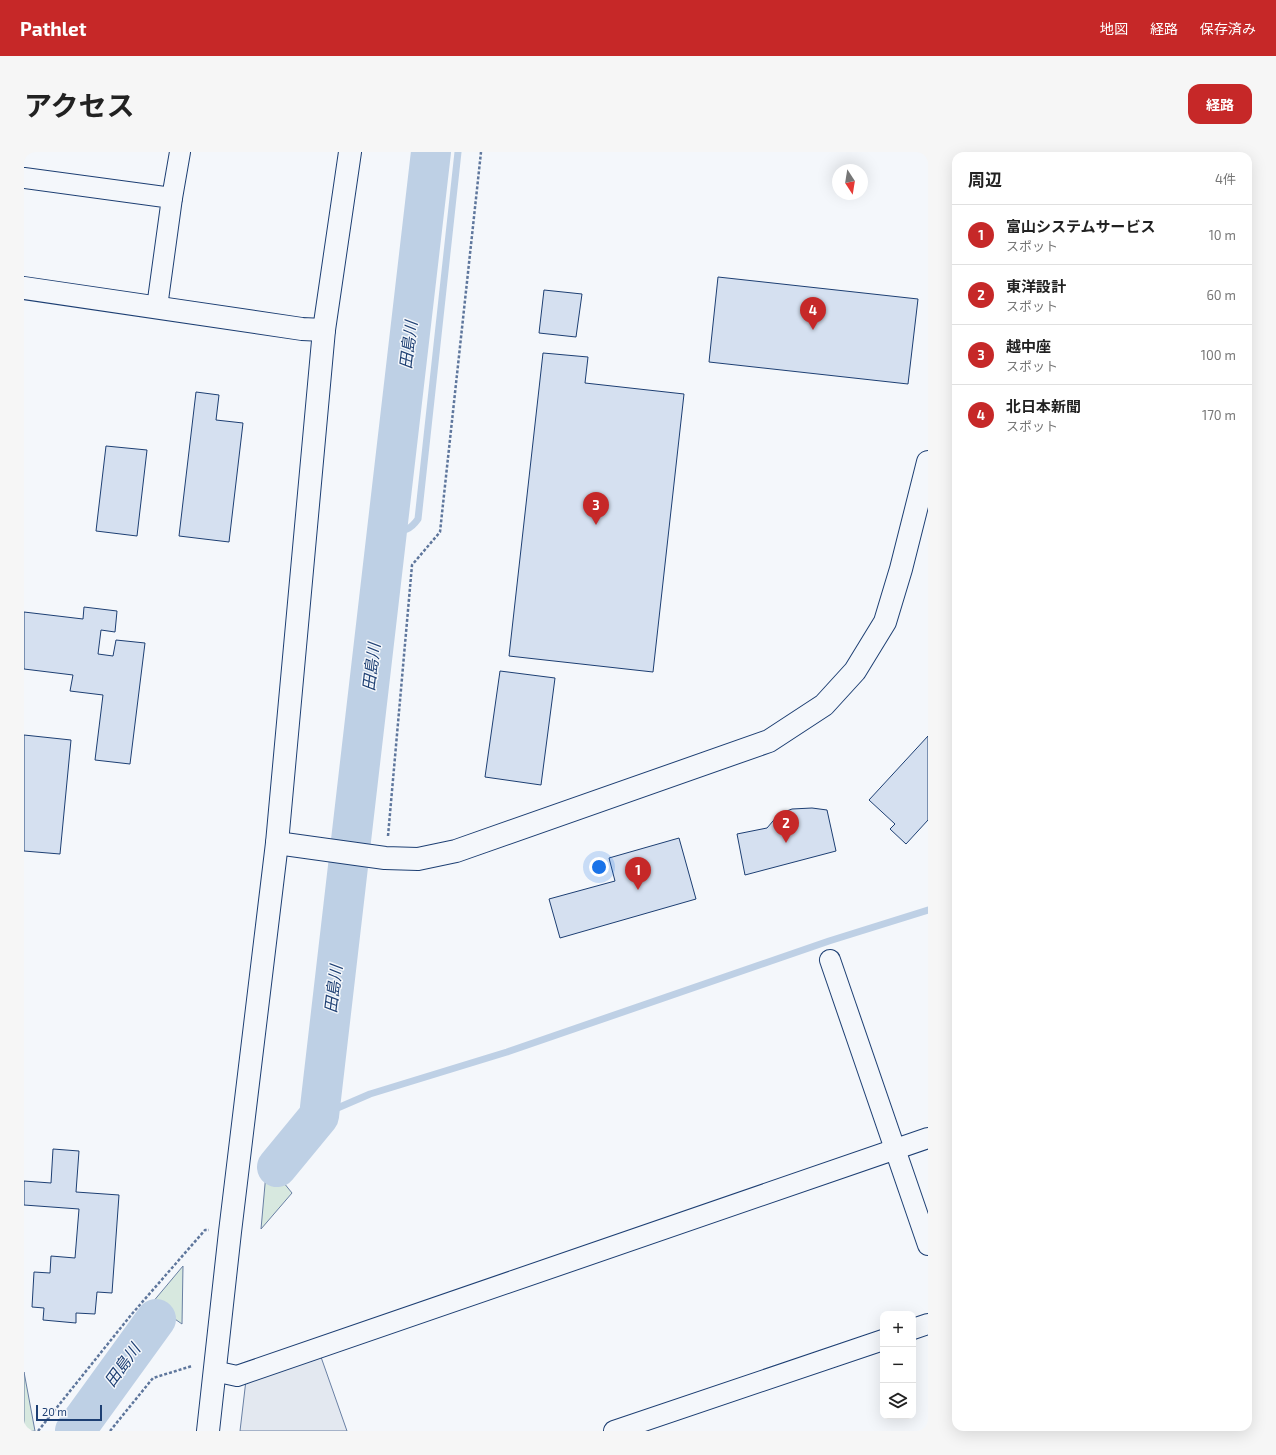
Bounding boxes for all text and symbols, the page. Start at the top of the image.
text: Pathlet [20,17,86,40]
text: 地図 [1100,20,1128,37]
text: 経路 [1150,20,1178,37]
text: 保存済み [1200,20,1256,37]
button: 経路 [1188,84,1252,124]
text: アクセス [24,88,135,122]
north arrow [832,164,868,200]
text: 周辺 [968,169,1002,189]
text: 4件 [1215,171,1236,187]
text: 富山システムサービス [1006,217,1156,235]
text: 1 [978,227,984,243]
text: 10 m [1209,227,1236,243]
text: スポット [1006,238,1058,254]
text: 東洋設計 [1006,277,1066,295]
text: 2 [977,287,985,303]
text: 60 m [1206,287,1236,303]
pin: 4 [800,297,826,330]
text: スポット [1006,298,1058,314]
water label: 田島川 [395,318,420,370]
text: 越中座 [1006,337,1051,355]
text: 3 [977,347,985,363]
text: 100 m [1201,347,1236,363]
text: スポット [1006,358,1058,374]
text: 北日本新聞 [1006,397,1081,415]
text: 4 [977,407,985,423]
text: 170 m [1202,407,1236,423]
text: スポット [1006,418,1058,434]
pin: 3 [583,492,609,525]
water label: 田島川 [358,640,383,692]
pin: 2 [773,810,799,843]
your location [589,857,609,877]
pin: 1 [625,857,651,890]
water label: 田島川 [320,962,345,1014]
map controls [880,1311,916,1419]
button: + [880,1311,916,1347]
water label: 田島川 [100,1338,145,1390]
button: − [880,1347,916,1383]
button: layers [880,1383,916,1419]
scale bar [36,1403,102,1422]
text: 20 m [42,1405,67,1418]

